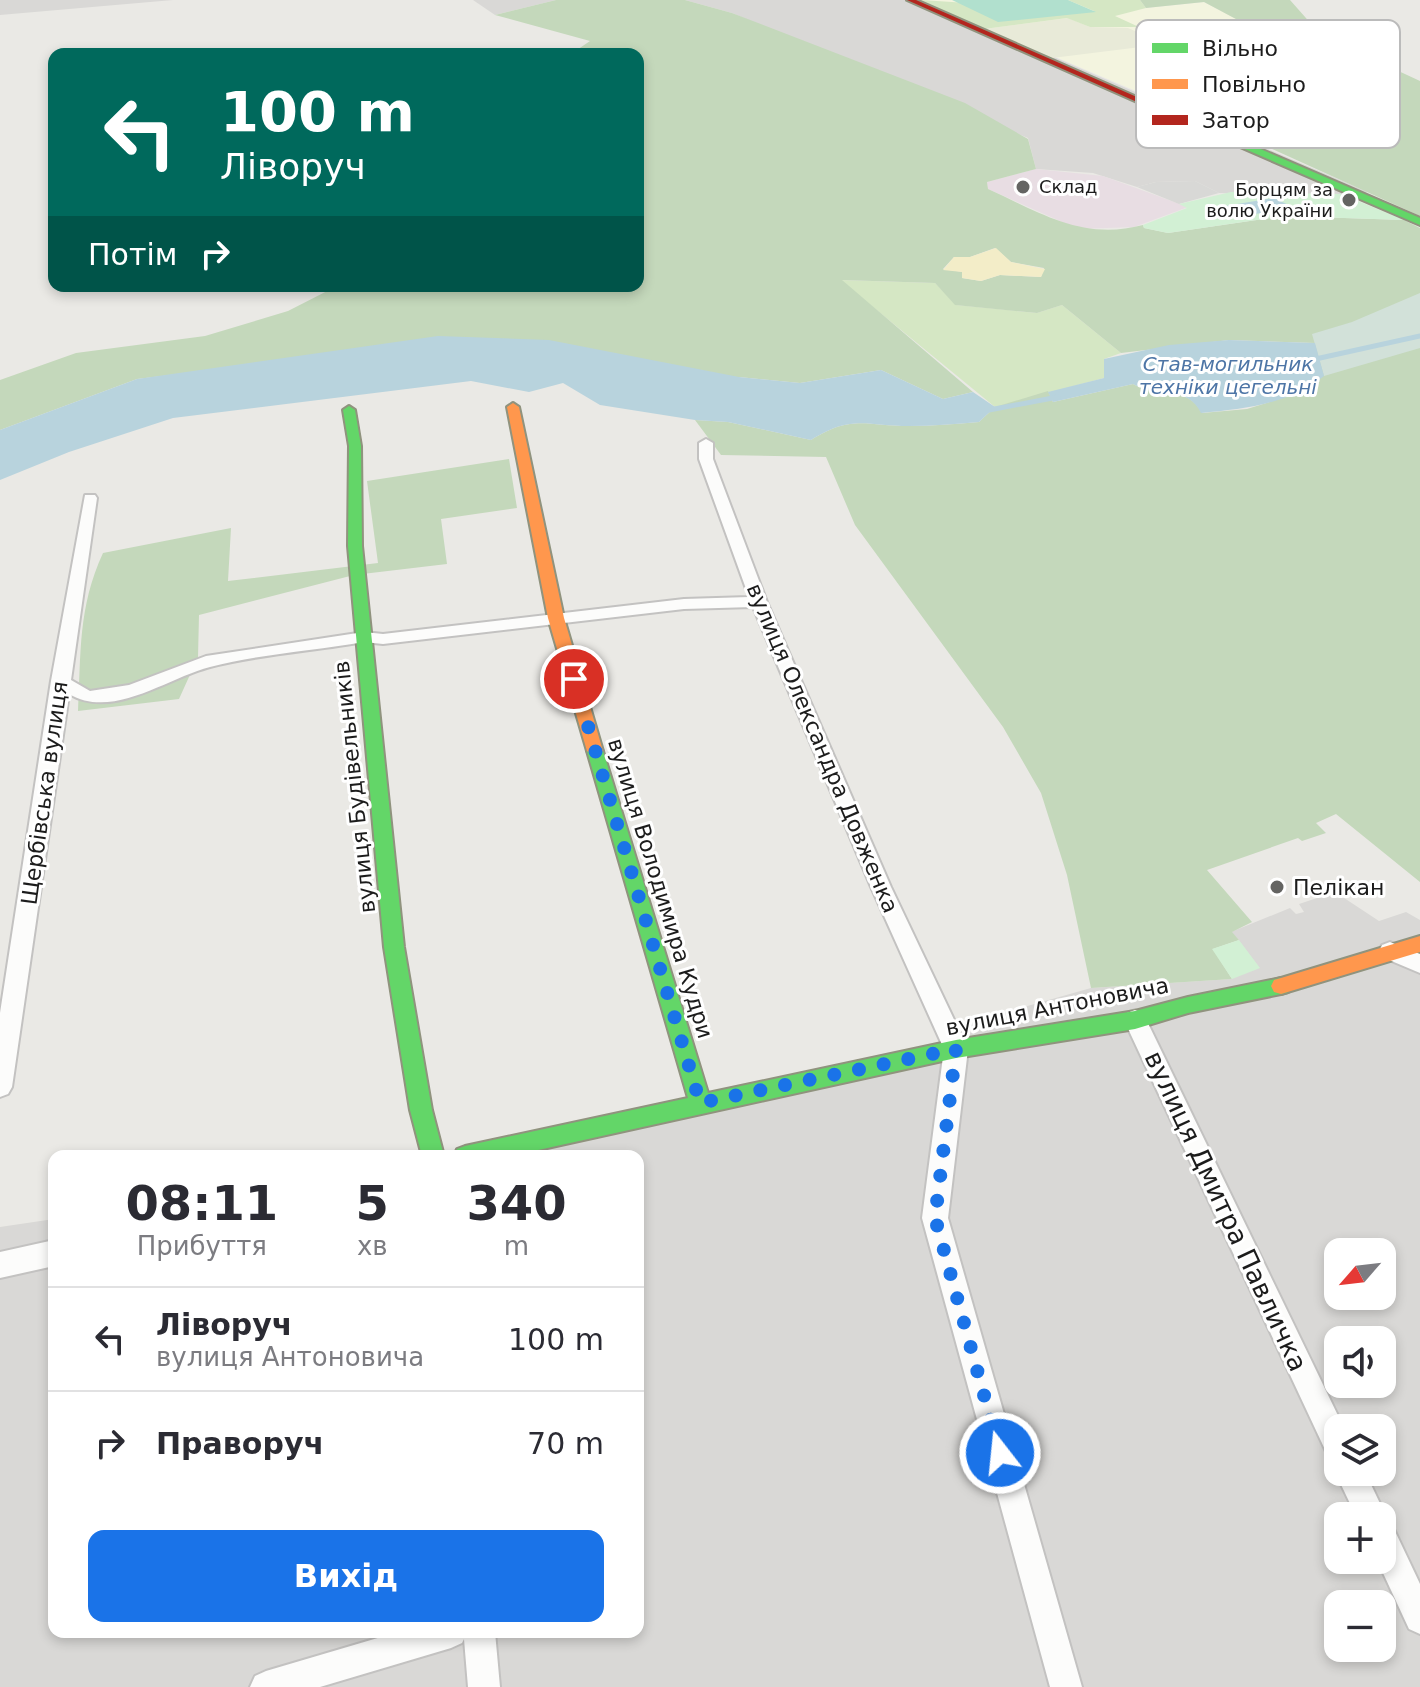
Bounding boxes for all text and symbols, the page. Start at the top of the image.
legend [1136,20,1400,148]
text: Вільно [1202,36,1278,61]
text: Повільно [1202,72,1306,97]
text: 100 m [220,79,415,144]
icon: left [88,80,192,184]
text: Затор [1202,108,1270,133]
text: Ліворуч [220,146,366,187]
place label: Склад [1039,176,1097,197]
marker: Склад [1014,178,1032,196]
place label: Борцям за волю України [1206,179,1333,221]
marker: Борцям за волю України [1340,191,1358,209]
icon: right [193,232,237,276]
text: Потім [88,237,177,272]
water label: Став-могильник техніки цегельні [1139,352,1317,399]
street label: вулиця Олександра Довженка [742,580,903,917]
pin [540,645,608,713]
icon: arrive [552,657,596,701]
street label: вулиця Будівельників [329,660,380,914]
street label: Щербівська вулиця [16,680,73,907]
street label: вулиця Володимира Кудри [603,735,718,1041]
place label: Пелікан [1293,875,1384,900]
marker: Пелікан [1268,878,1286,896]
street label: вулиця Антоновича [943,973,1171,1040]
street label: вулиця Дмитра Павличка [1138,1046,1314,1376]
text: 08:11 [125,1175,278,1231]
text: 5 [356,1175,389,1231]
text: 340 [466,1175,567,1231]
text: Прибуття [137,1231,267,1261]
text: хв [357,1231,388,1261]
text: m [504,1231,529,1261]
north arrow [1324,1238,1396,1310]
map controls [1324,1238,1396,1662]
text: Ліворуч [156,1307,292,1342]
icon: left [88,1317,132,1361]
text: 100 m [508,1322,604,1357]
button: sound [1324,1326,1396,1398]
text: вулиця Антоновича [156,1342,424,1372]
position arrow [958,1411,1042,1495]
button: layers [1324,1414,1396,1486]
icon: right [88,1421,132,1465]
text: Праворуч [156,1426,324,1461]
text: 70 m [527,1426,604,1461]
button: + [1324,1502,1396,1574]
button: Вихід [88,1530,604,1622]
button: − [1324,1590,1396,1662]

